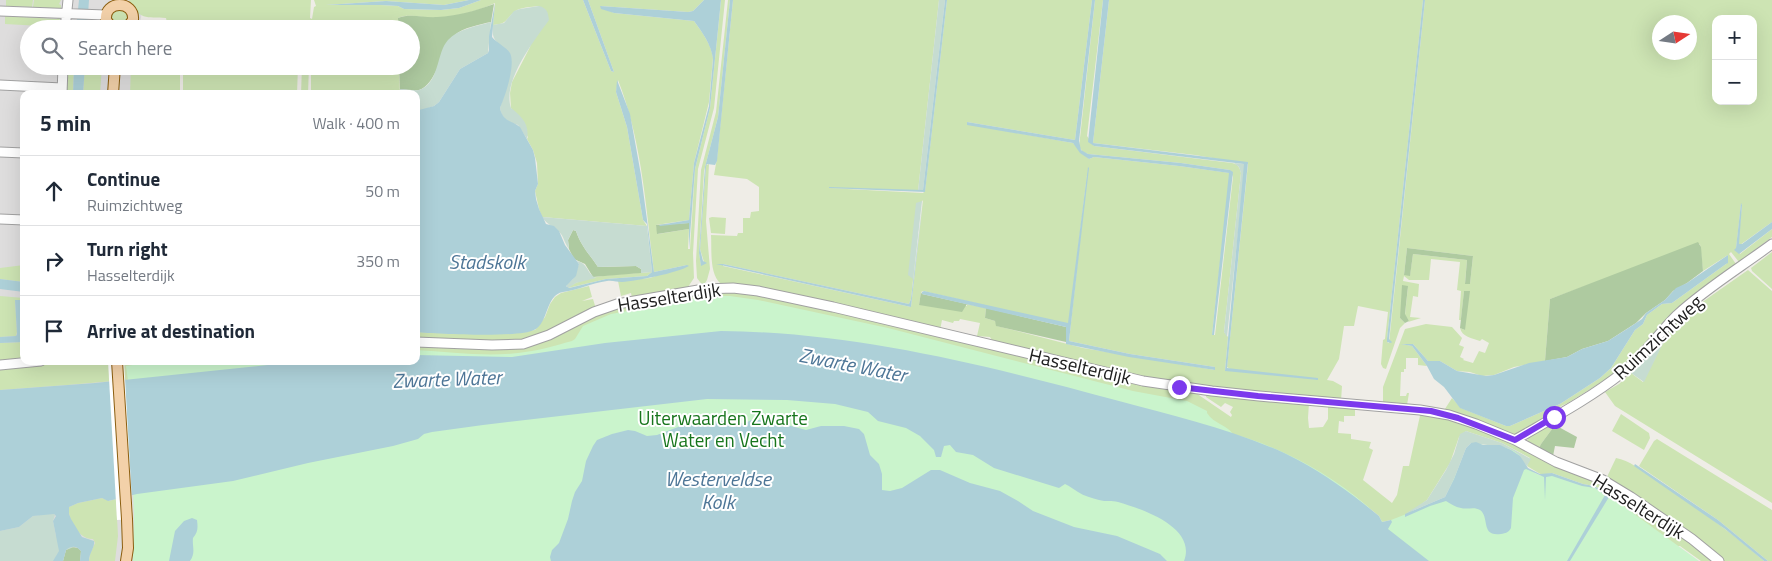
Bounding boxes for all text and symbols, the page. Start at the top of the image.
north arrow [1652,15,1697,60]
map controls [1712,15,1757,105]
button: + [1712,15,1757,60]
search box [20,20,420,75]
text: Search here [78,33,172,62]
icon: search [38,34,66,62]
button: − [1712,60,1757,105]
text: 5 min [40,107,91,139]
text: Walk · 400 m [312,111,400,135]
text: Continue [87,164,160,193]
icon: ahead [40,177,68,205]
text: 50 m [365,179,400,203]
text: Ruimzichtweg [87,193,183,217]
text: Turn right [87,234,168,263]
water label: Stadskolk [449,246,527,277]
icon: right [40,247,68,275]
text: 350 m [356,249,400,273]
text: Hasselterdijk [87,263,175,287]
street label: Hasselterdijk [615,274,723,319]
street label: Ruimzichtweg [1606,287,1709,386]
text: Arrive at destination [87,316,255,345]
icon: arrive [40,317,68,345]
water label: Zwarte Water [797,339,912,391]
street label: Hasselterdijk [1026,340,1134,391]
water label: Zwarte Water [392,361,505,396]
route end [1168,376,1191,399]
park label: Uiterwaarden Zwarte Water en Vecht [638,403,808,454]
route start [1543,406,1566,429]
water label: Westerveldse Kolk [665,463,773,517]
street label: Hasselterdijk [1587,466,1691,545]

